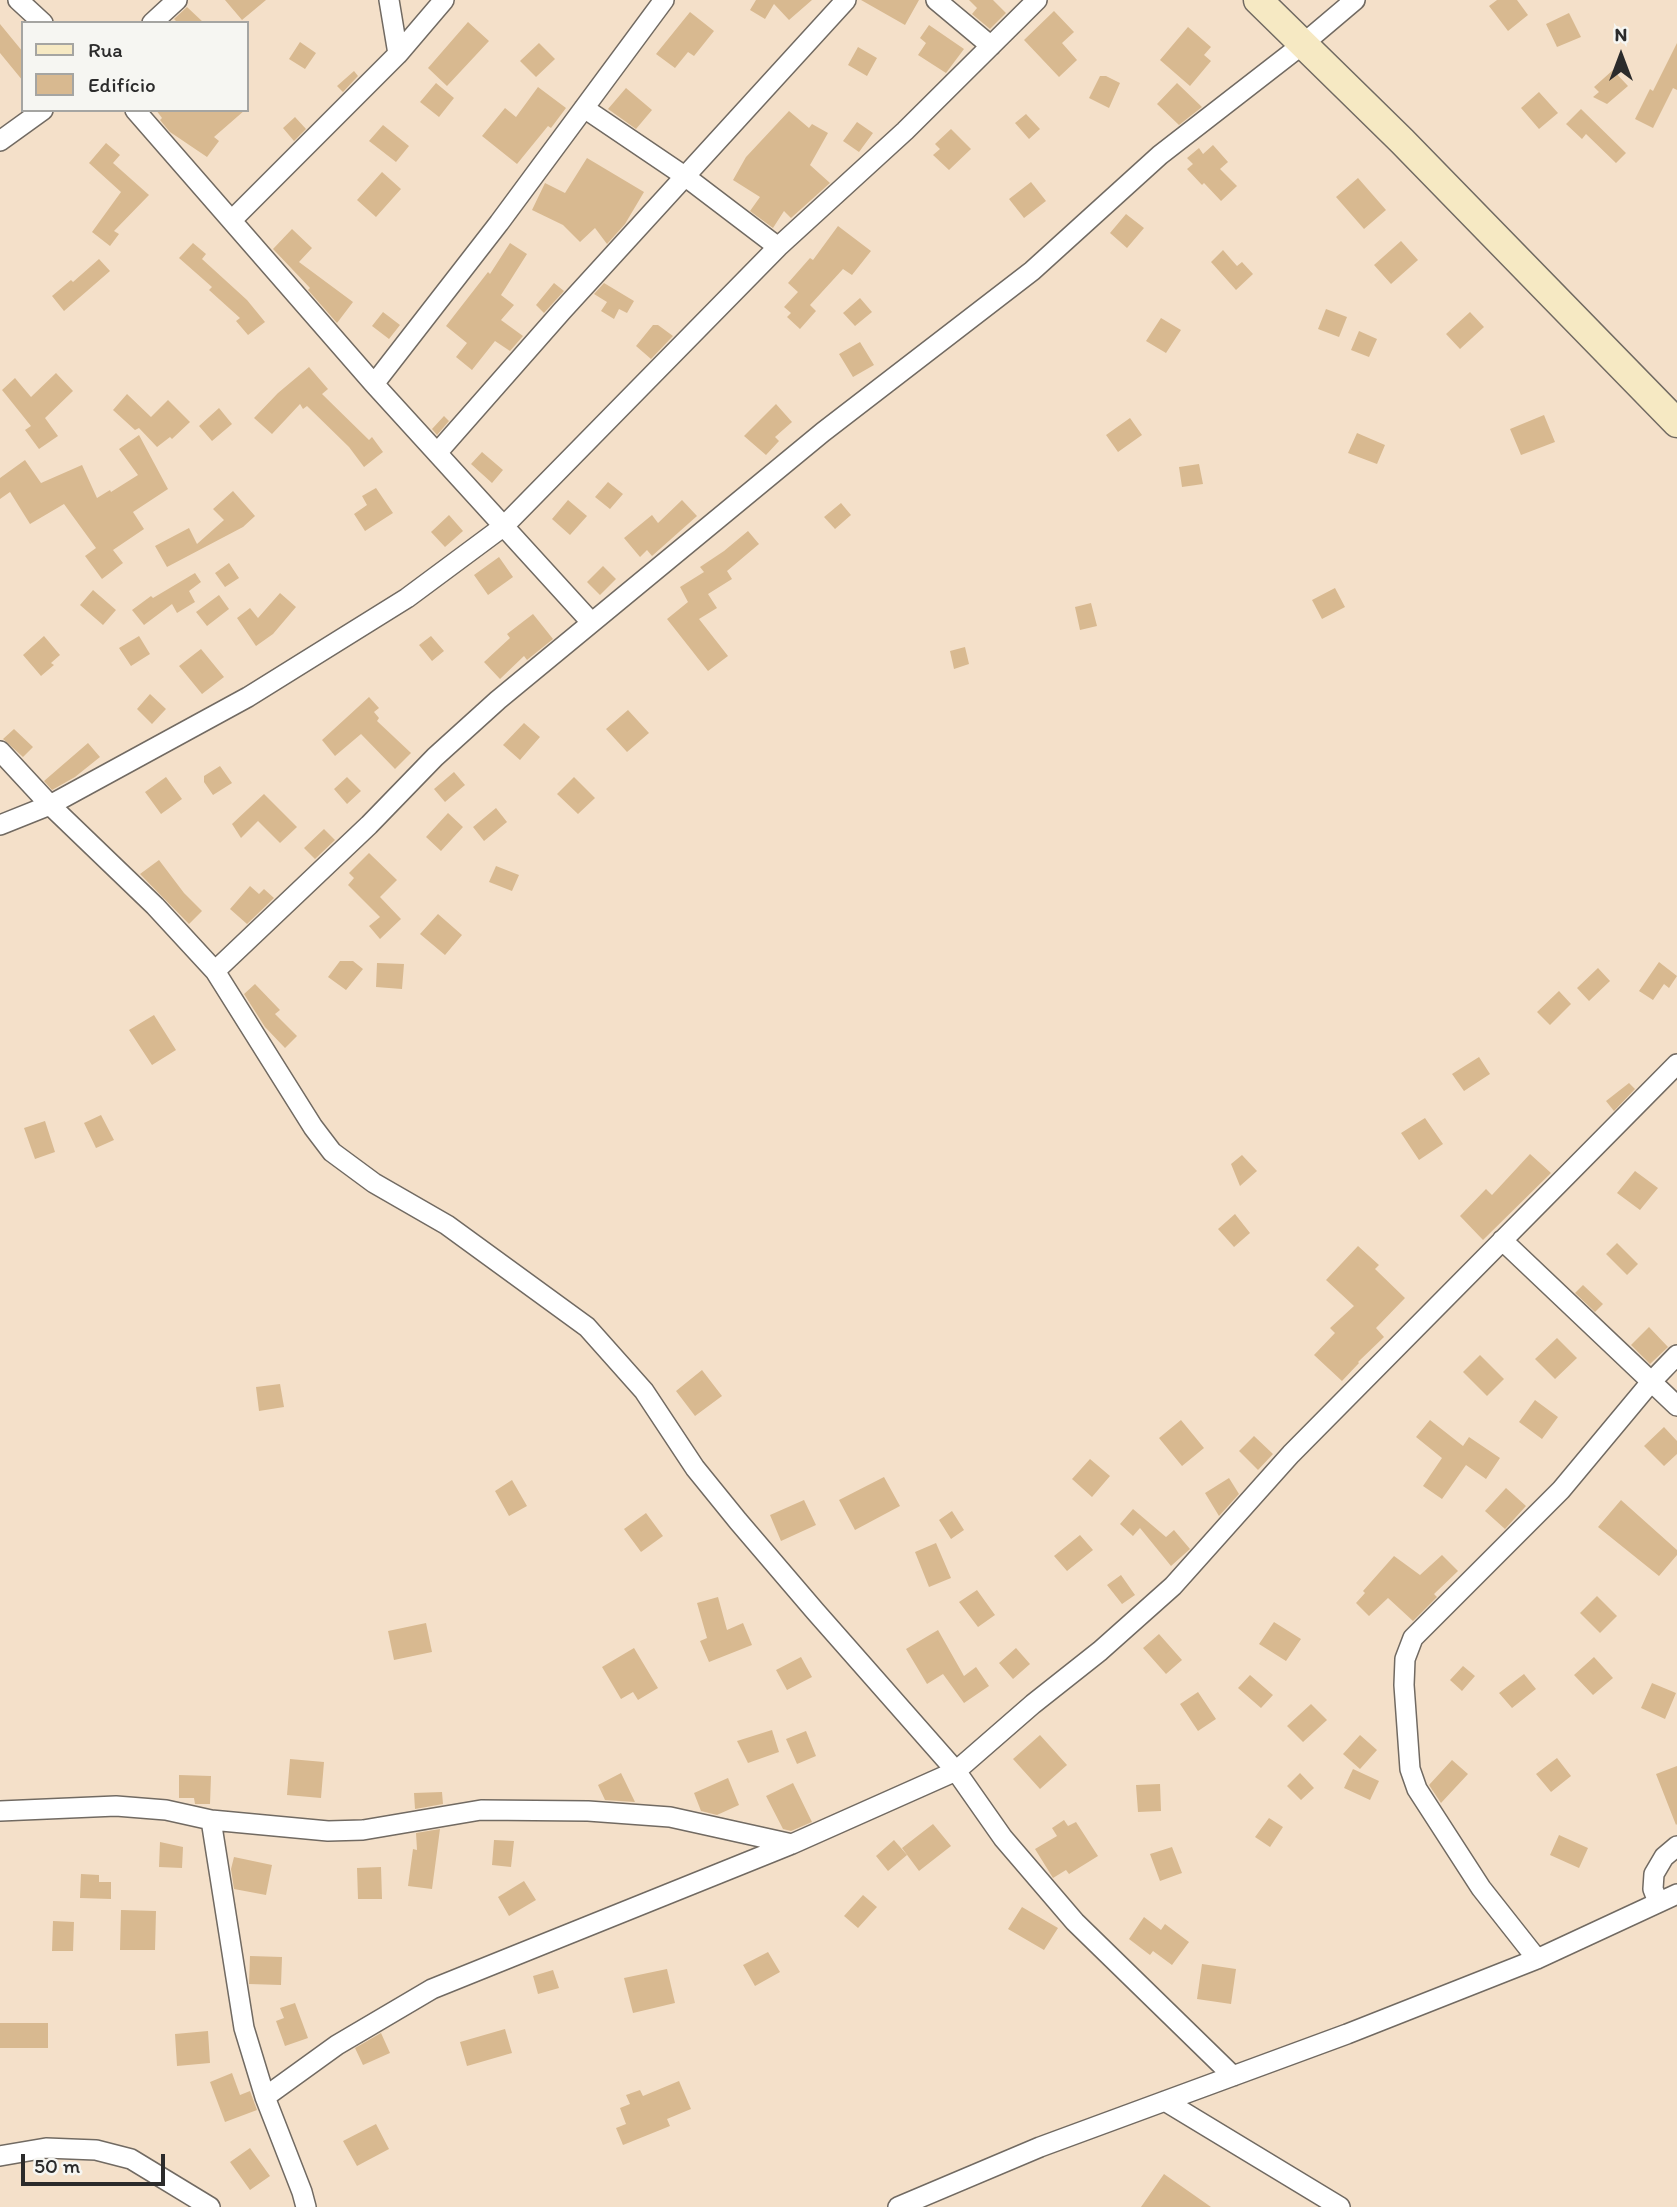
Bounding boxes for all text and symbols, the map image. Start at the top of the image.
legend [21,21,248,112]
north arrow [1586,21,1656,91]
text: N [1615,23,1627,46]
text: Rua [88,37,123,62]
text: Edifício [88,72,156,97]
scale bar [24,2140,168,2184]
text: 50 m [34,2153,80,2178]

